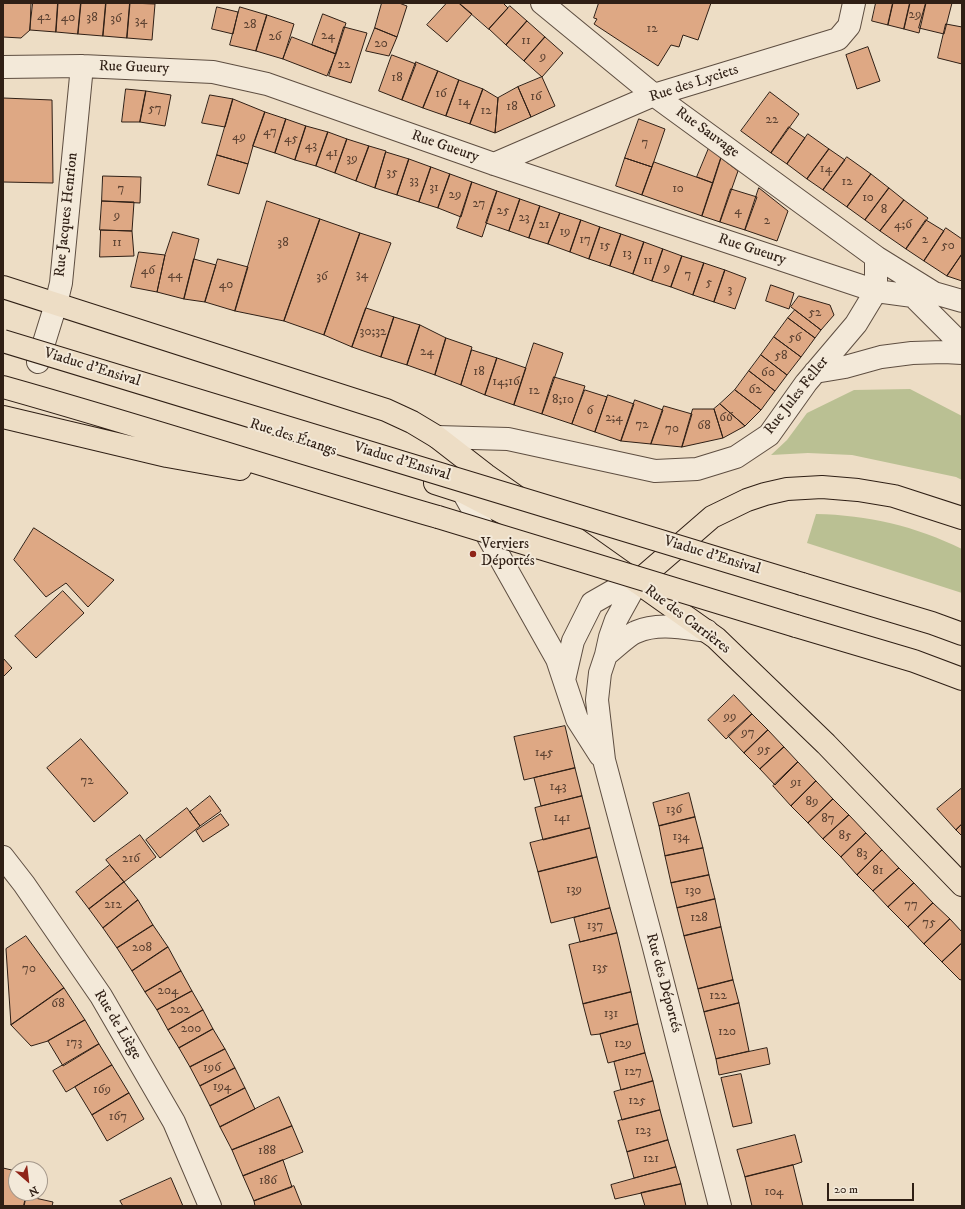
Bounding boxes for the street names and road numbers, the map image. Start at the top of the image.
street label: Rue Gueury [98,58,170,78]
street label: Rue des Lyciets [647,61,741,107]
street label: Rue Sauvage [672,104,742,162]
street label: Rue Gueury [409,127,481,167]
street label: Rue Jacques Henrion [52,152,82,278]
street label: Rue Gueury [716,231,788,269]
street label: Viaduc d’Ensival [41,345,143,391]
street label: Rue Jules Feller [761,353,833,439]
street label: Rue des Étangs [247,415,339,461]
street label: Viaduc d’Ensival [351,439,453,485]
street label: Viaduc d’Ensival [661,533,763,579]
street label: Rue des Carrières [640,582,734,658]
street label: Rue des Déportés [641,931,685,1035]
street label: Rue de Liège [89,987,145,1063]

